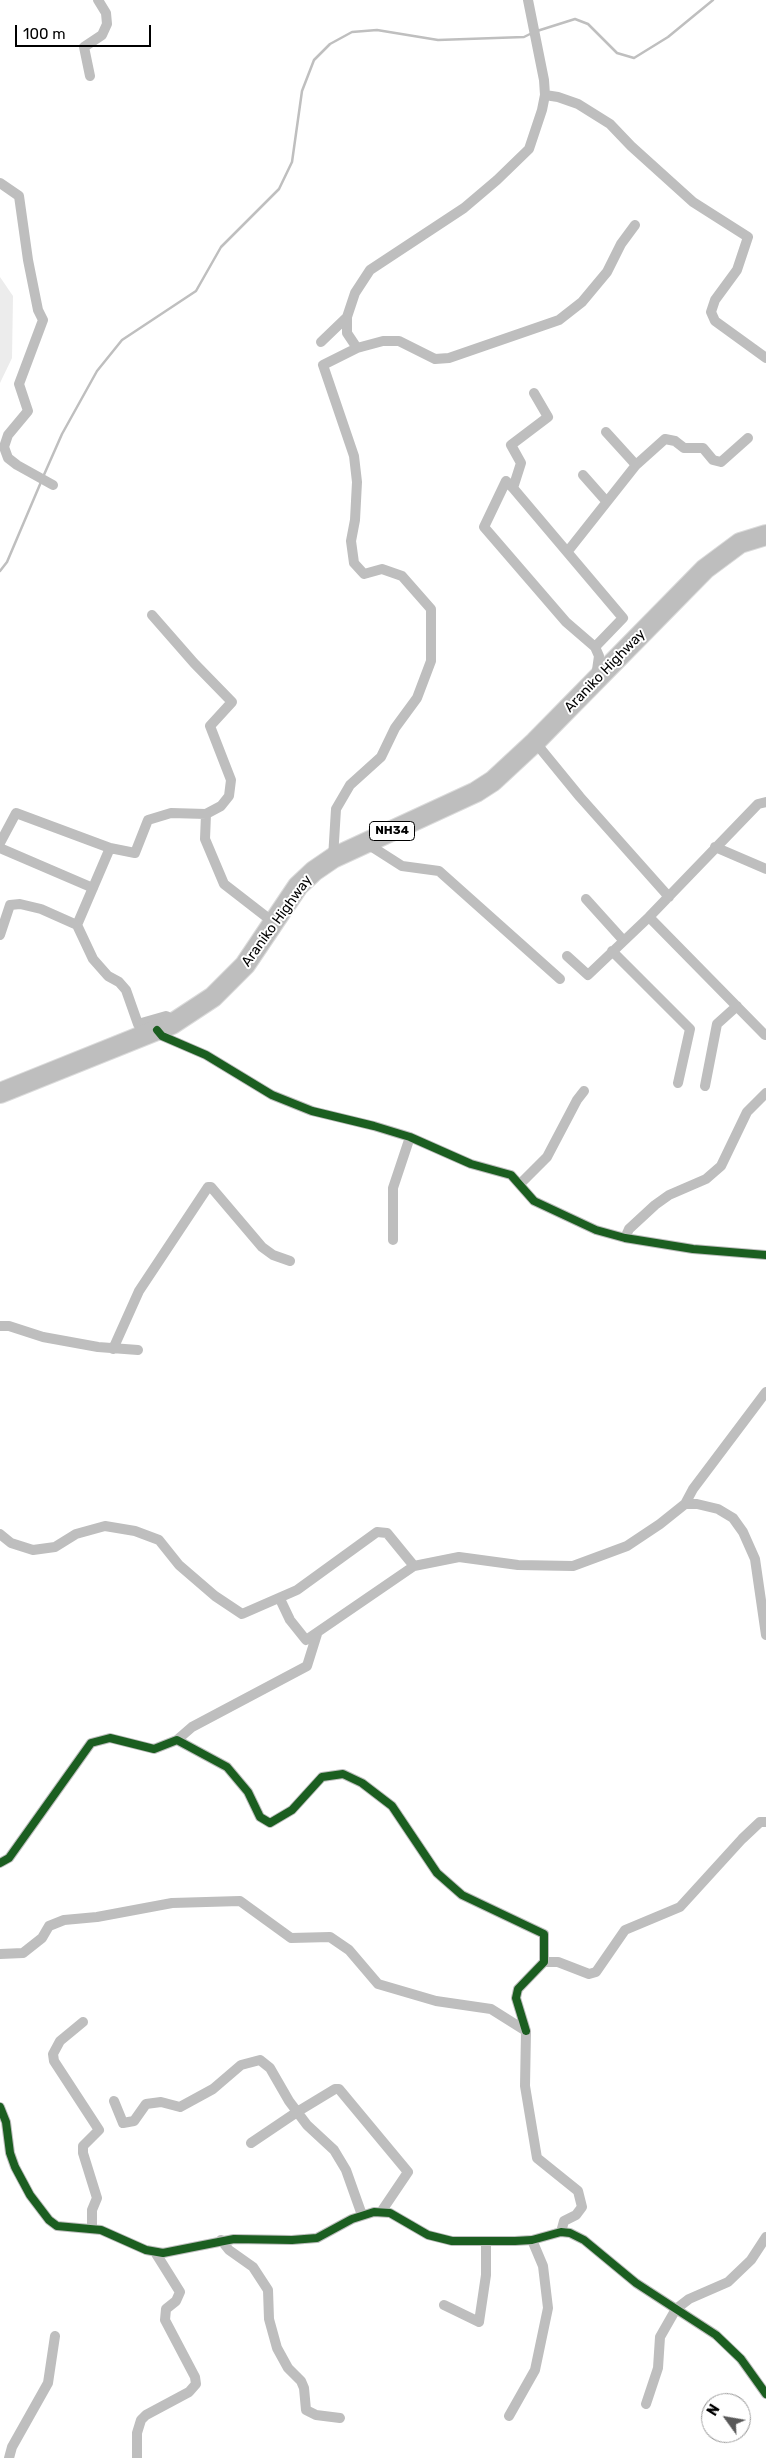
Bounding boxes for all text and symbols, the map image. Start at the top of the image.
scale bar [18,15,154,47]
text: 100 m [23,25,65,43]
street label: Araniko Highway [561,626,649,716]
road number: NH34 [370,821,414,840]
street label: Araniko Highway [238,872,316,970]
north arrow [701,2393,751,2443]
text: N [704,2402,724,2419]

